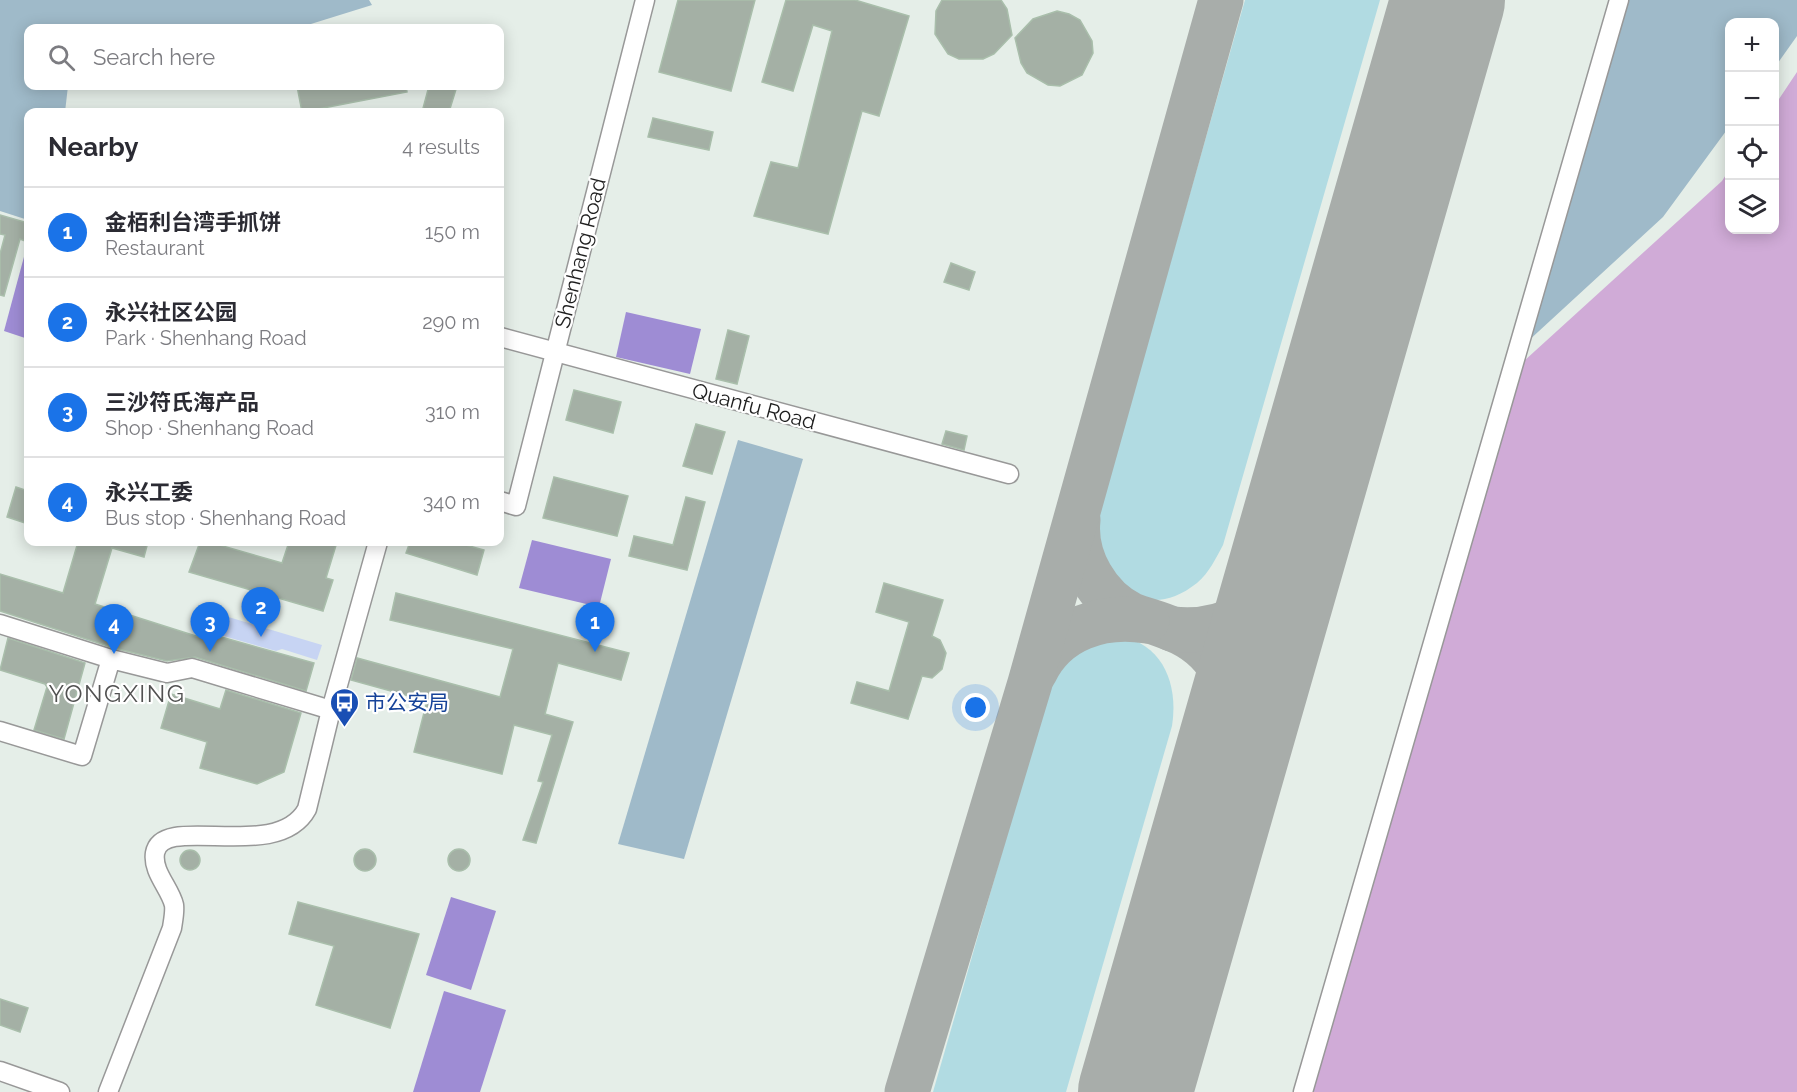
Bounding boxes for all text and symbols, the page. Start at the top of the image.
map controls [1725,18,1779,234]
button: + [1725,18,1779,72]
search box [24,24,504,90]
icon: search [45,41,78,74]
text: Search here [93,44,215,70]
button: − [1725,72,1779,126]
button: locate [1725,126,1779,180]
text: Nearby [48,132,138,162]
text: 4 results [402,135,480,159]
street label: Shenhang Road [549,175,611,331]
button: layers [1725,180,1779,234]
text: 金栢利台湾手抓饼 [105,209,281,235]
text: 1 [63,220,72,244]
text: 150 m [425,220,480,244]
text: Restaurant [105,236,205,260]
text: 永兴社区公园 [105,299,237,325]
text: 2 [62,310,73,334]
text: 290 m [422,310,480,334]
text: Park · Shenhang Road [105,326,307,350]
street label: Quanfu Road [689,378,819,434]
text: 三沙符氏海产品 [105,389,259,415]
text: 3 [62,400,73,424]
text: 310 m [425,400,480,424]
text: Shop · Shenhang Road [105,416,314,440]
text: 永兴工委 [105,479,193,505]
text: 4 [62,490,73,514]
text: 340 m [423,490,480,514]
text: Bus stop · Shenhang Road [105,506,346,530]
pin: 2 [242,588,280,637]
pin: 3 [190,602,230,652]
pin: 1 [576,602,614,652]
pin: 4 [94,604,134,654]
district label: YONGXING [48,679,186,708]
bus stop icon: 市公安局 [328,686,360,728]
place label: 市公安局 [365,690,449,715]
your location [961,693,990,722]

